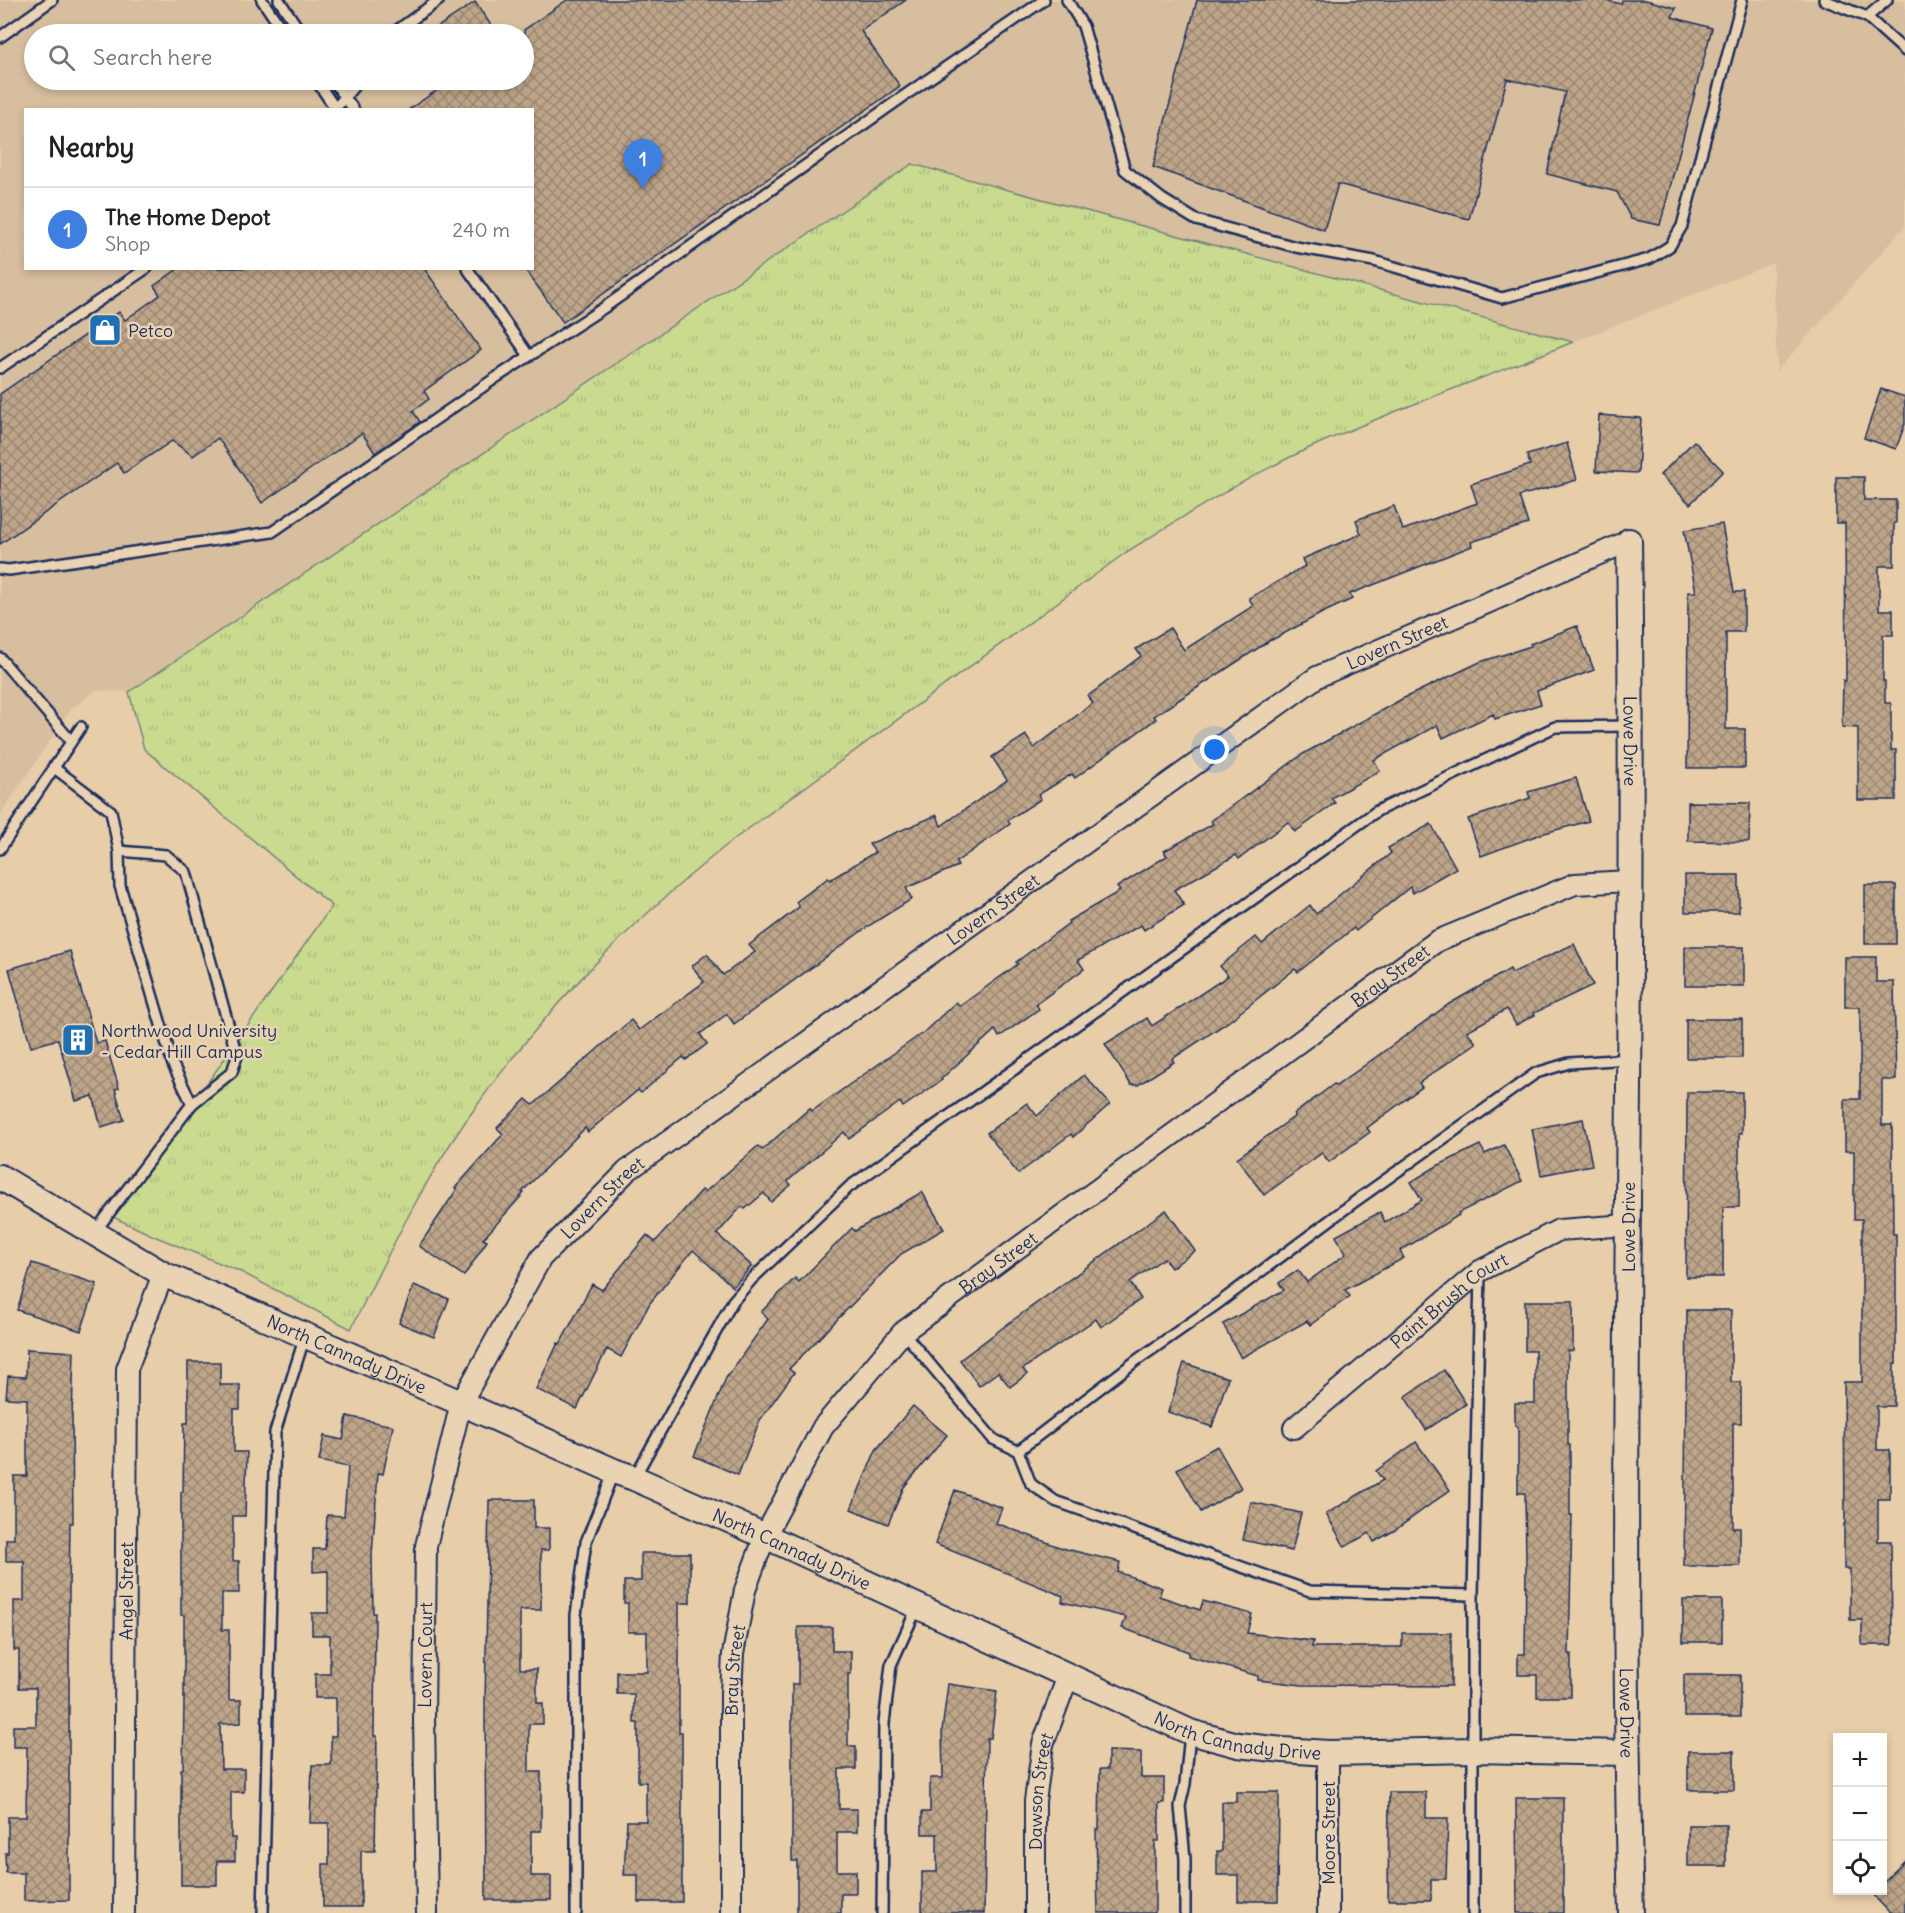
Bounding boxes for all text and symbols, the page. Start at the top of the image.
search box [24,24,534,90]
icon: search [45,41,78,74]
text: Search here [93,43,212,71]
text: Nearby [48,131,134,164]
pin: 1 [624,140,662,189]
text: The Home Depot [105,203,270,231]
text: 1 [64,217,71,242]
text: 240 m [452,217,510,242]
text: Shop [105,231,150,256]
shop icon: Petco [87,312,123,348]
place label: Petco [128,319,173,342]
street label: Lovern Street [1343,610,1451,674]
street label: Lowe Drive [1619,696,1642,786]
your location [1200,735,1229,764]
street label: Lovern Street [942,868,1043,950]
street label: Bray Street [1346,939,1434,1012]
place label: Northwood University - Cedar Hill Campus [101,1019,277,1063]
building icon: Northwood University - Cedar Hill Campus [60,1022,96,1058]
street label: Lovern Street [555,1151,648,1243]
street label: Lowe Drive [1617,1182,1640,1272]
street label: Bray Street [954,1226,1042,1299]
street label: Paint Brush Court [1385,1247,1511,1353]
street label: North Cannady Drive [264,1309,430,1398]
street label: North Cannady Drive [709,1503,875,1595]
street label: Angel Street [114,1542,138,1640]
street label: Lovern Court [413,1602,437,1708]
street label: Bray Street [719,1623,750,1716]
street label: Lowe Drive [1615,1668,1639,1758]
street label: North Cannady Drive [1151,1706,1322,1764]
street label: Dawson Street [1023,1729,1058,1850]
map controls [1833,1733,1887,1895]
button: + [1833,1733,1887,1787]
street label: Moore Street [1317,1781,1340,1885]
button: − [1833,1787,1887,1841]
button: locate [1833,1841,1887,1895]

